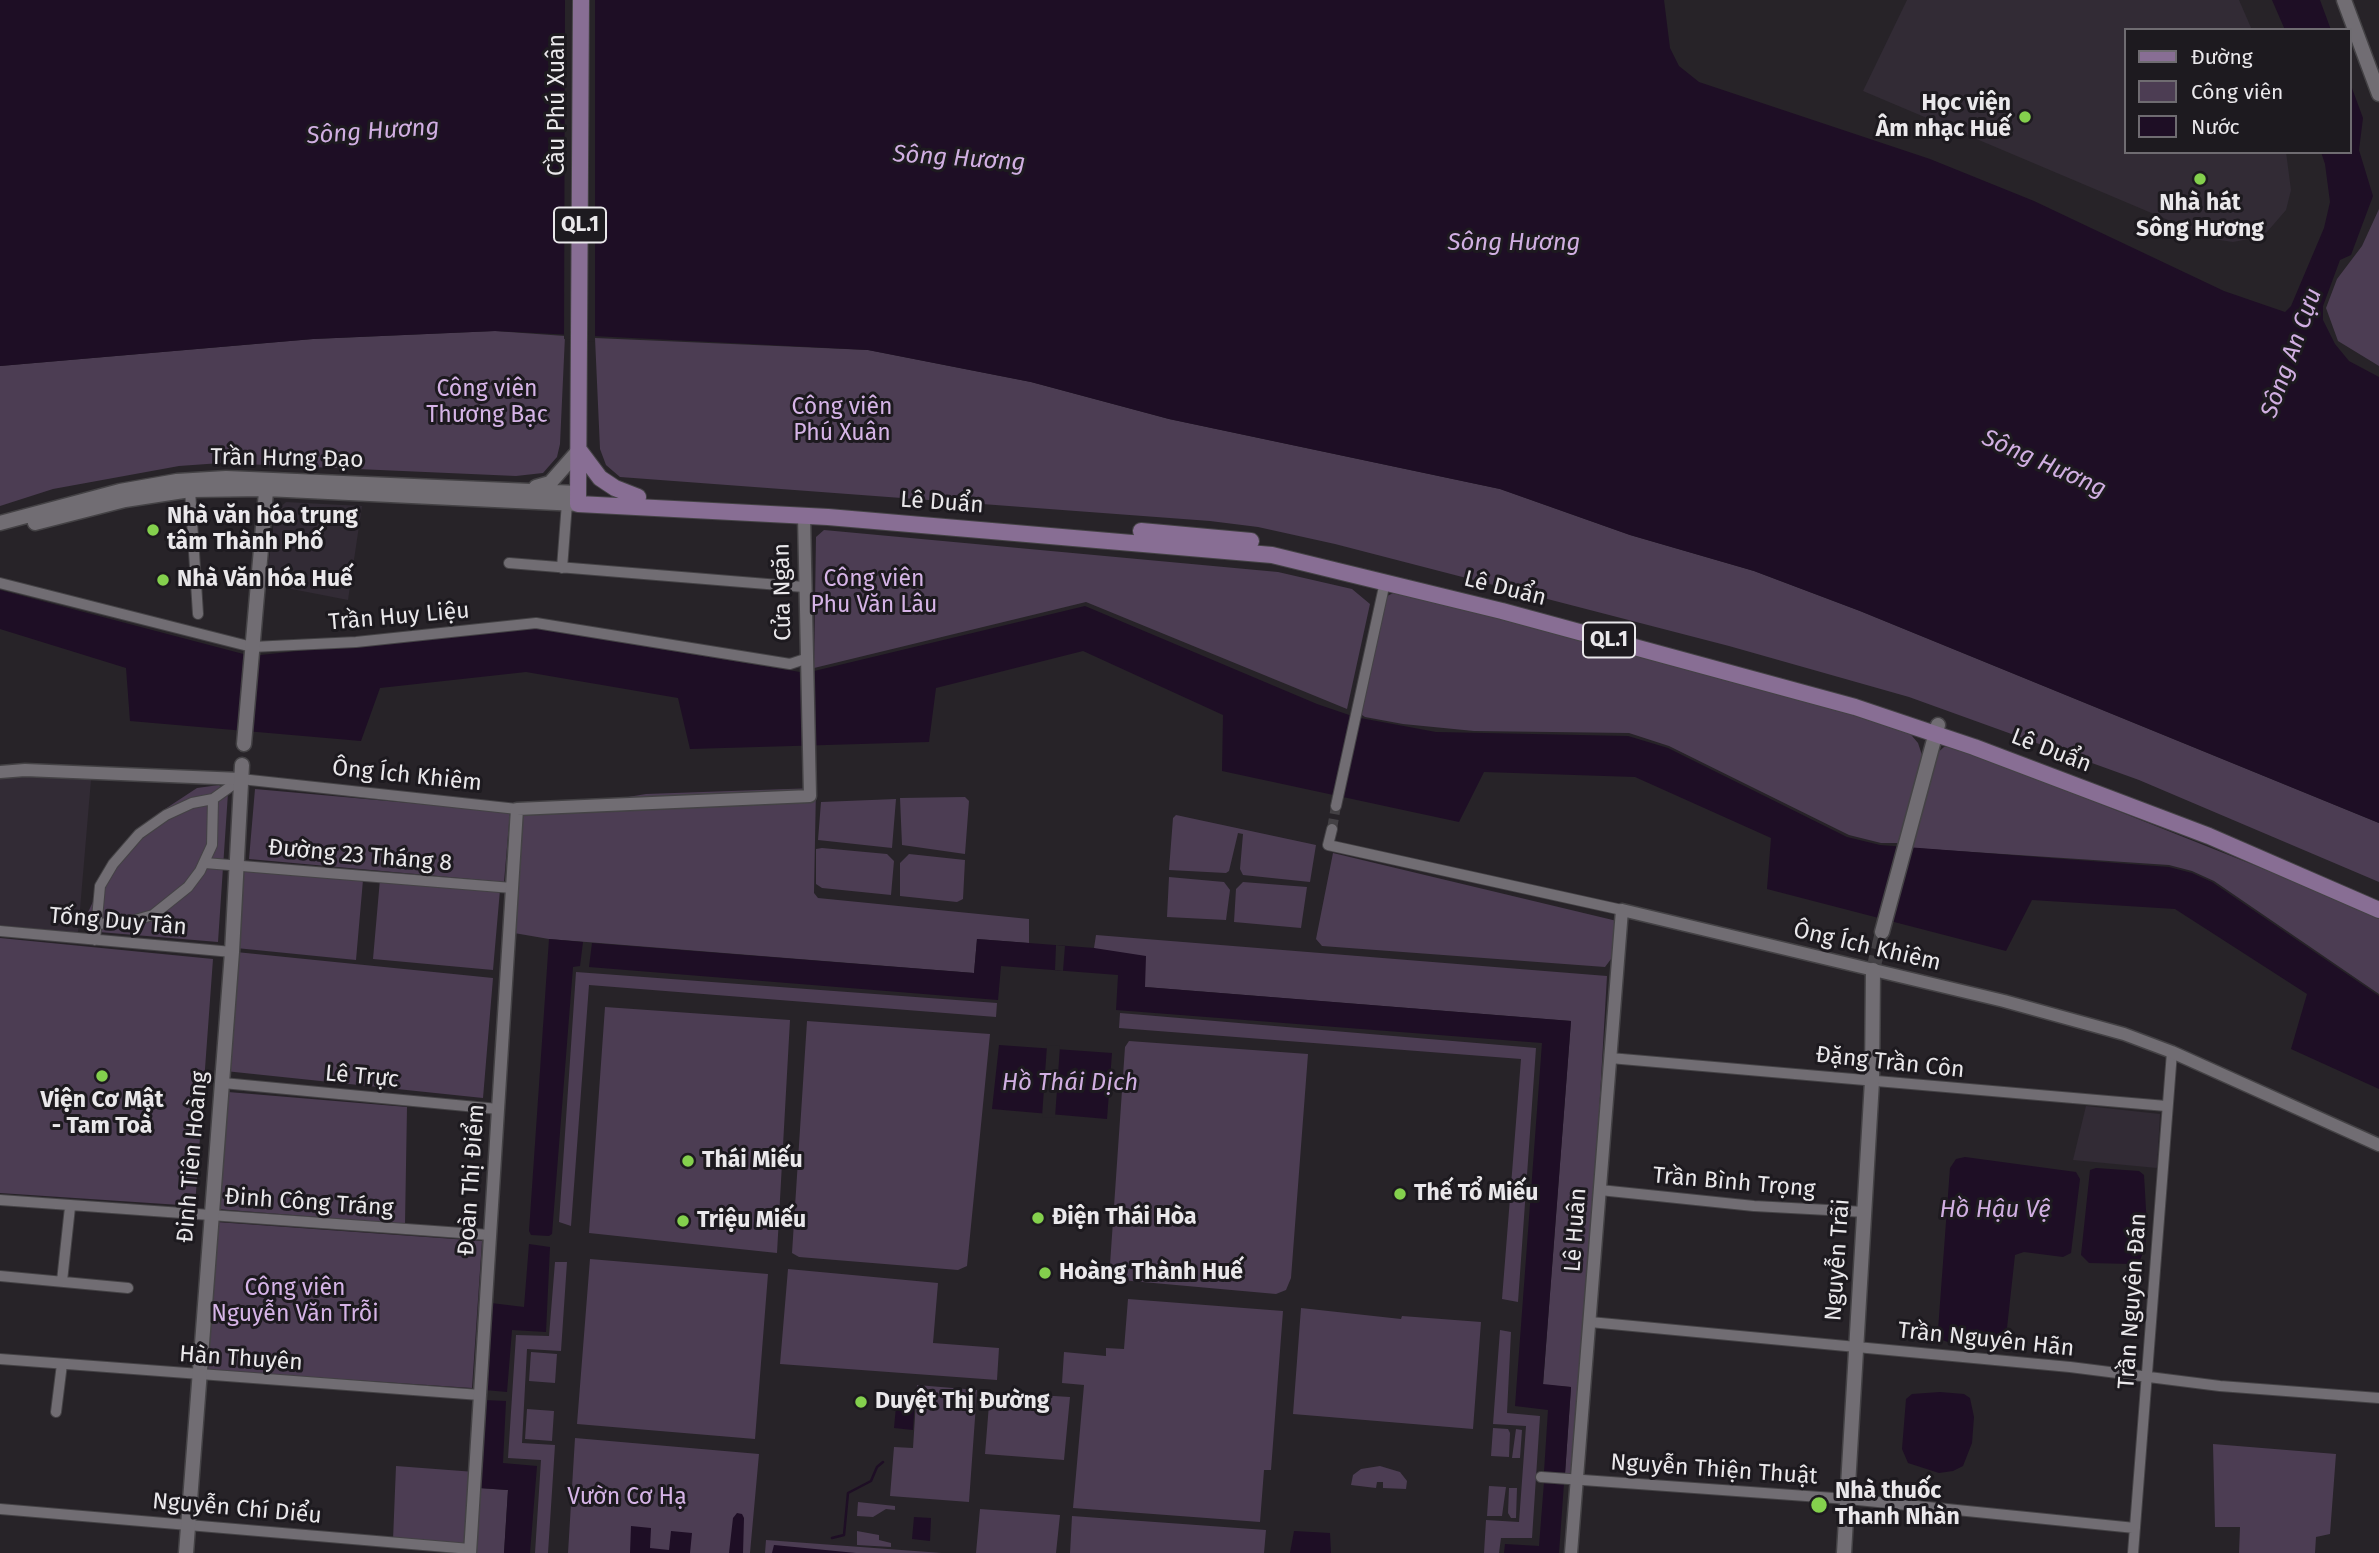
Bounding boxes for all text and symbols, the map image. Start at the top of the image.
legend [2124,28,2351,154]
street label: Cầu Phú Xuân [544,34,572,176]
text: Đường [2191,44,2253,70]
text: Công viên [2191,79,2283,105]
place label: Học viện Âm nhạc Huế [1876,90,2011,144]
marker: Học viện Âm nhạc Huế [2017,109,2033,125]
water label: Sông Hương [306,113,440,151]
text: Nước [2191,114,2240,140]
water label: Sông Hương [892,140,1026,178]
marker: Nhà hát Sông Hương [2192,171,2208,187]
place label: Nhà hát Sông Hương [2136,190,2264,244]
road number: QL.1 [554,208,606,243]
water label: Sông Hương [1447,229,1581,257]
water label: Sông An Cựu [2255,284,2329,422]
park label: Công viên Thương Bạc [426,376,548,430]
park label: Công viên Phú Xuân [791,394,893,448]
water label: Sông Hương [1977,424,2111,504]
street label: Trần Hưng Đạo [210,444,364,474]
street label: Lê Duẩn [899,486,985,520]
place label: Nhà văn hóa trung tâm Thành Phố [167,503,358,557]
marker: Nhà văn hóa trung tâm Thành Phố [145,522,161,538]
street label: Cửa Ngăn [768,543,798,641]
street label: Lê Duẩn [1461,565,1549,613]
place label: Nhà Văn hóa Huế [177,566,353,594]
park label: Công viên Phu Văn Lâu [811,566,937,620]
marker: Nhà Văn hóa Huế [155,572,171,588]
street label: Trần Huy Liệu [327,597,471,637]
road number: QL.1 [1583,622,1635,658]
street label: Lê Duẩn [2007,723,2095,779]
street label: Ông Ích Khiêm [331,754,483,798]
street label: Đường 23 Tháng 8 [267,834,453,878]
street label: Tống Duy Tân [48,902,188,942]
street label: Ông Ích Khiêm [1791,917,1943,977]
street label: Đặng Trần Côn [1814,1041,1966,1085]
street label: Lê Trực [324,1060,400,1094]
marker: Viện Cơ Mật - Tam Toà [94,1068,110,1084]
water label: Hồ Thái Dịch [1002,1069,1138,1097]
street label: Đinh Tiên Hoàng [172,1070,214,1244]
place label: Viện Cơ Mật - Tam Toà [40,1087,164,1141]
street label: Đoàn Thị Điểm [453,1103,491,1257]
place label: Thái Miếu [702,1147,803,1175]
marker: Thái Miếu [680,1153,696,1169]
street label: Trần Bình Trọng [1652,1162,1816,1204]
place label: Thế Tổ Miếu [1414,1180,1538,1208]
street label: Đinh Công Tráng [224,1183,394,1223]
marker: Thế Tổ Miếu [1392,1186,1408,1202]
street label: Lê Huân [1559,1187,1593,1273]
water label: Hồ Hậu Vệ [1939,1196,2051,1224]
street label: Nguyễn Trãi [1820,1198,1856,1322]
place label: Điện Thái Hòa [1052,1204,1197,1232]
place label: Triệu Miếu [697,1207,806,1235]
marker: Điện Thái Hòa [1030,1210,1046,1226]
street label: Trần Nguyên Đán [2113,1212,2153,1390]
marker: Triệu Miếu [675,1213,691,1229]
place label: Hoàng Thành Huế [1059,1259,1243,1287]
marker: Hoàng Thành Huế [1037,1265,1053,1281]
park label: Công viên Nguyễn Văn Trỗi [211,1275,379,1329]
street label: Trần Nguyên Hãn [1896,1317,2076,1363]
street label: Hàn Thuyên [178,1341,304,1377]
place label: Duyệt Thị Đường [875,1388,1049,1416]
marker: Duyệt Thị Đường [853,1394,869,1410]
street label: Nguyễn Thiện Thuật [1609,1449,1819,1491]
place label: Nhà thuốc Thanh Nhàn [1835,1478,1960,1532]
park label: Vườn Cơ Hạ [567,1484,687,1512]
street label: Nguyễn Chí Diểu [151,1488,323,1530]
marker: Nhà thuốc Thanh Nhàn [1809,1495,1829,1515]

